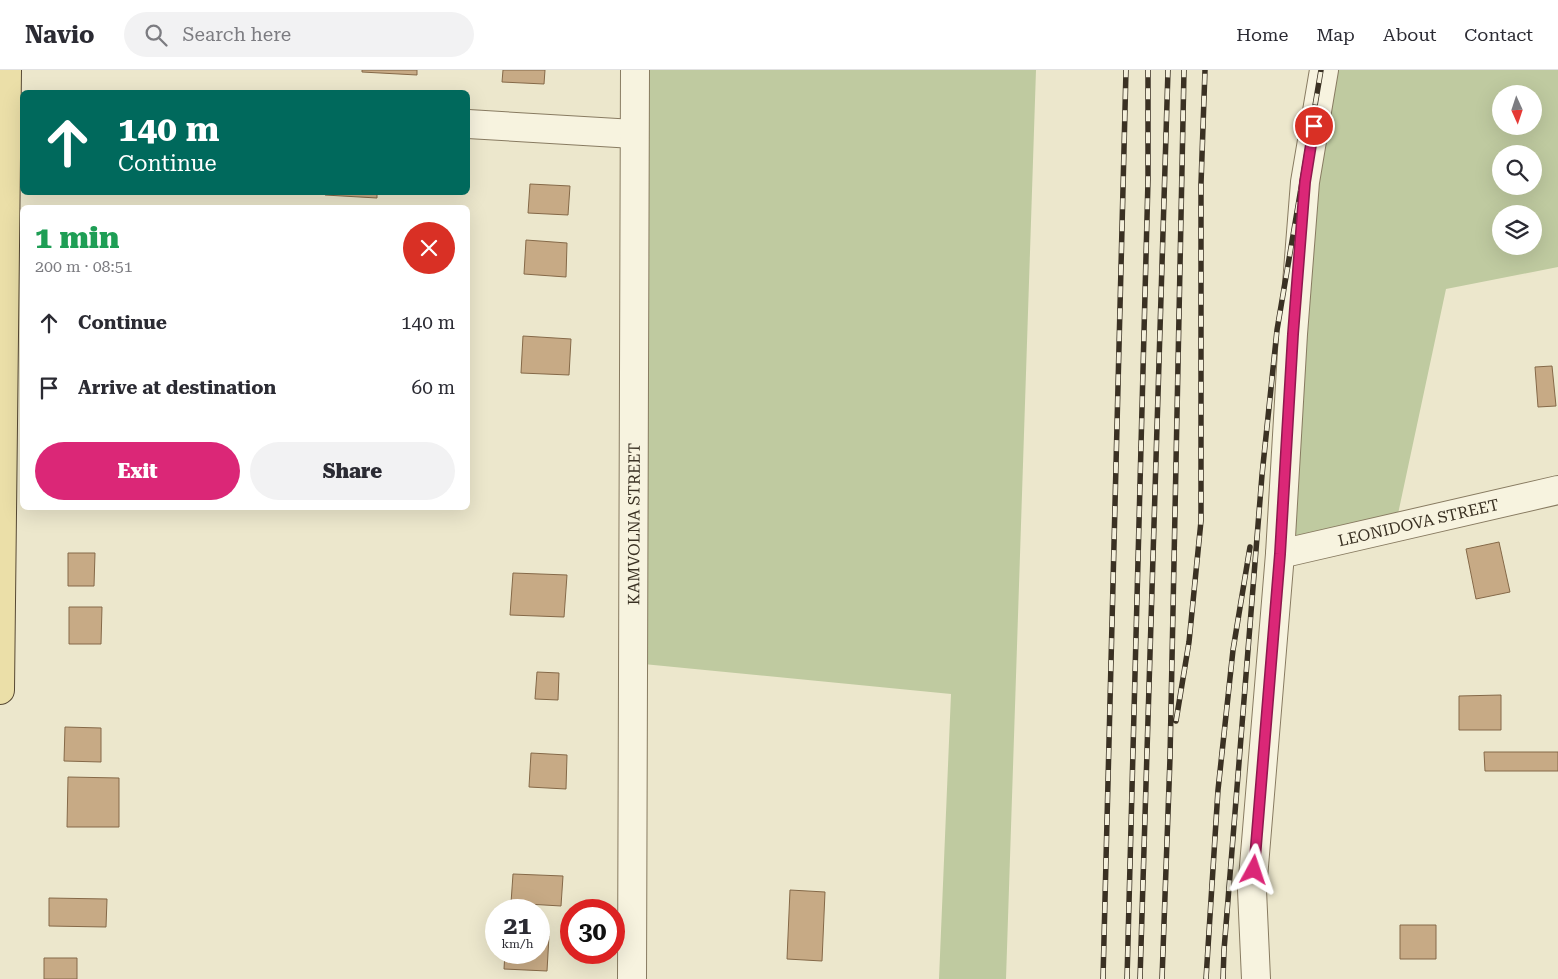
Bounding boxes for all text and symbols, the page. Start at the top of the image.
search box [124,12,474,57]
text: Navio [25,21,94,49]
icon: search [142,21,170,49]
text: Search here [182,23,291,46]
text: Home [1236,24,1288,45]
text: Map [1316,24,1355,45]
text: About [1383,24,1436,45]
text: Contact [1464,24,1533,45]
north arrow [1492,85,1542,135]
map controls [1492,85,1542,255]
pin [1293,105,1335,147]
text: 140 m [118,109,219,150]
icon: ahead [35,110,100,175]
icon: arrive [1300,112,1328,140]
button: search [1492,145,1542,195]
text: Continue [118,151,217,176]
button: layers [1492,205,1542,255]
text: 1 min [35,220,119,255]
button: close [403,222,455,274]
text: 200 m · 08:51 [35,257,133,276]
icon: ahead [35,309,63,337]
text: Continue [78,311,167,334]
text: 140 m [401,311,455,334]
icon: arrive [35,374,63,402]
text: Arrive at destination [78,376,276,399]
text: 60 m [412,376,455,399]
button: Exit [35,442,240,500]
button: Share [250,442,455,500]
street label: KAMVOLNA STREET [624,442,643,605]
street label: LEONIDOVA STREET [1336,494,1501,550]
position arrow [1227,843,1279,895]
speed limit sign: 30 [560,899,625,964]
text: 21 [503,911,532,940]
text: km/h [501,937,534,951]

